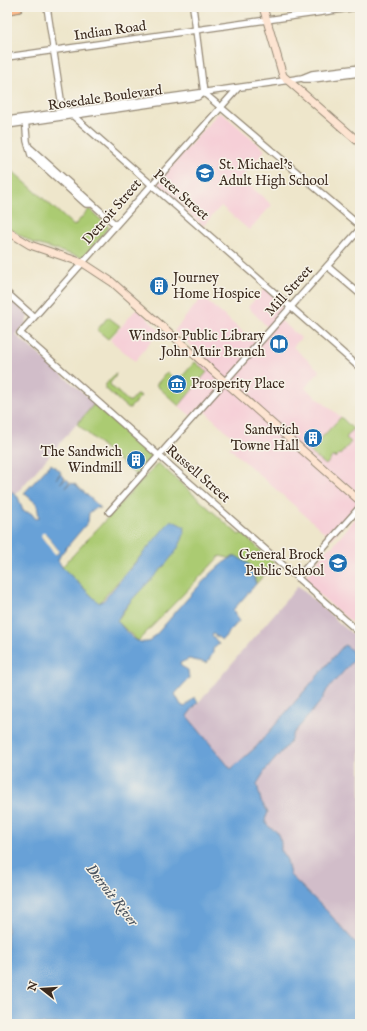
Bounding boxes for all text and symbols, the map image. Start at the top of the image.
street label: Indian Road [73,17,148,45]
street label: Rosedale Boulevard [47,81,164,115]
place label: St. Michael's Adult High School [218,156,328,190]
school or university icon: St. Michael's Adult High School [194,162,216,184]
street label: Peter Street [149,166,213,224]
street label: Detroit Street [78,175,146,249]
street label: Mill Street [261,262,317,320]
place label: Journey Home Hospice [171,269,261,303]
building icon: Journey Home Hospice [148,275,170,297]
place label: Windsor Public Library John Muir Branch [129,327,266,361]
library icon: Windsor Public Library John Muir Branch [268,333,290,355]
museum icon: Prosperity Place [166,373,188,395]
place label: Prosperity Place [191,375,285,393]
place label: Sandwich Towne Hall [231,421,300,455]
building icon: Sandwich Towne Hall [302,427,324,449]
street label: Russell Street [162,441,234,507]
place label: The Sandwich Windmill [40,443,123,477]
building icon: The Sandwich Windmill [125,449,147,471]
place label: General Brock Public School [239,546,324,580]
school or university icon: General Brock Public School [327,552,349,574]
water label: Detroit River [82,860,143,931]
north arrow [22,969,62,1009]
text: N [25,979,42,994]

